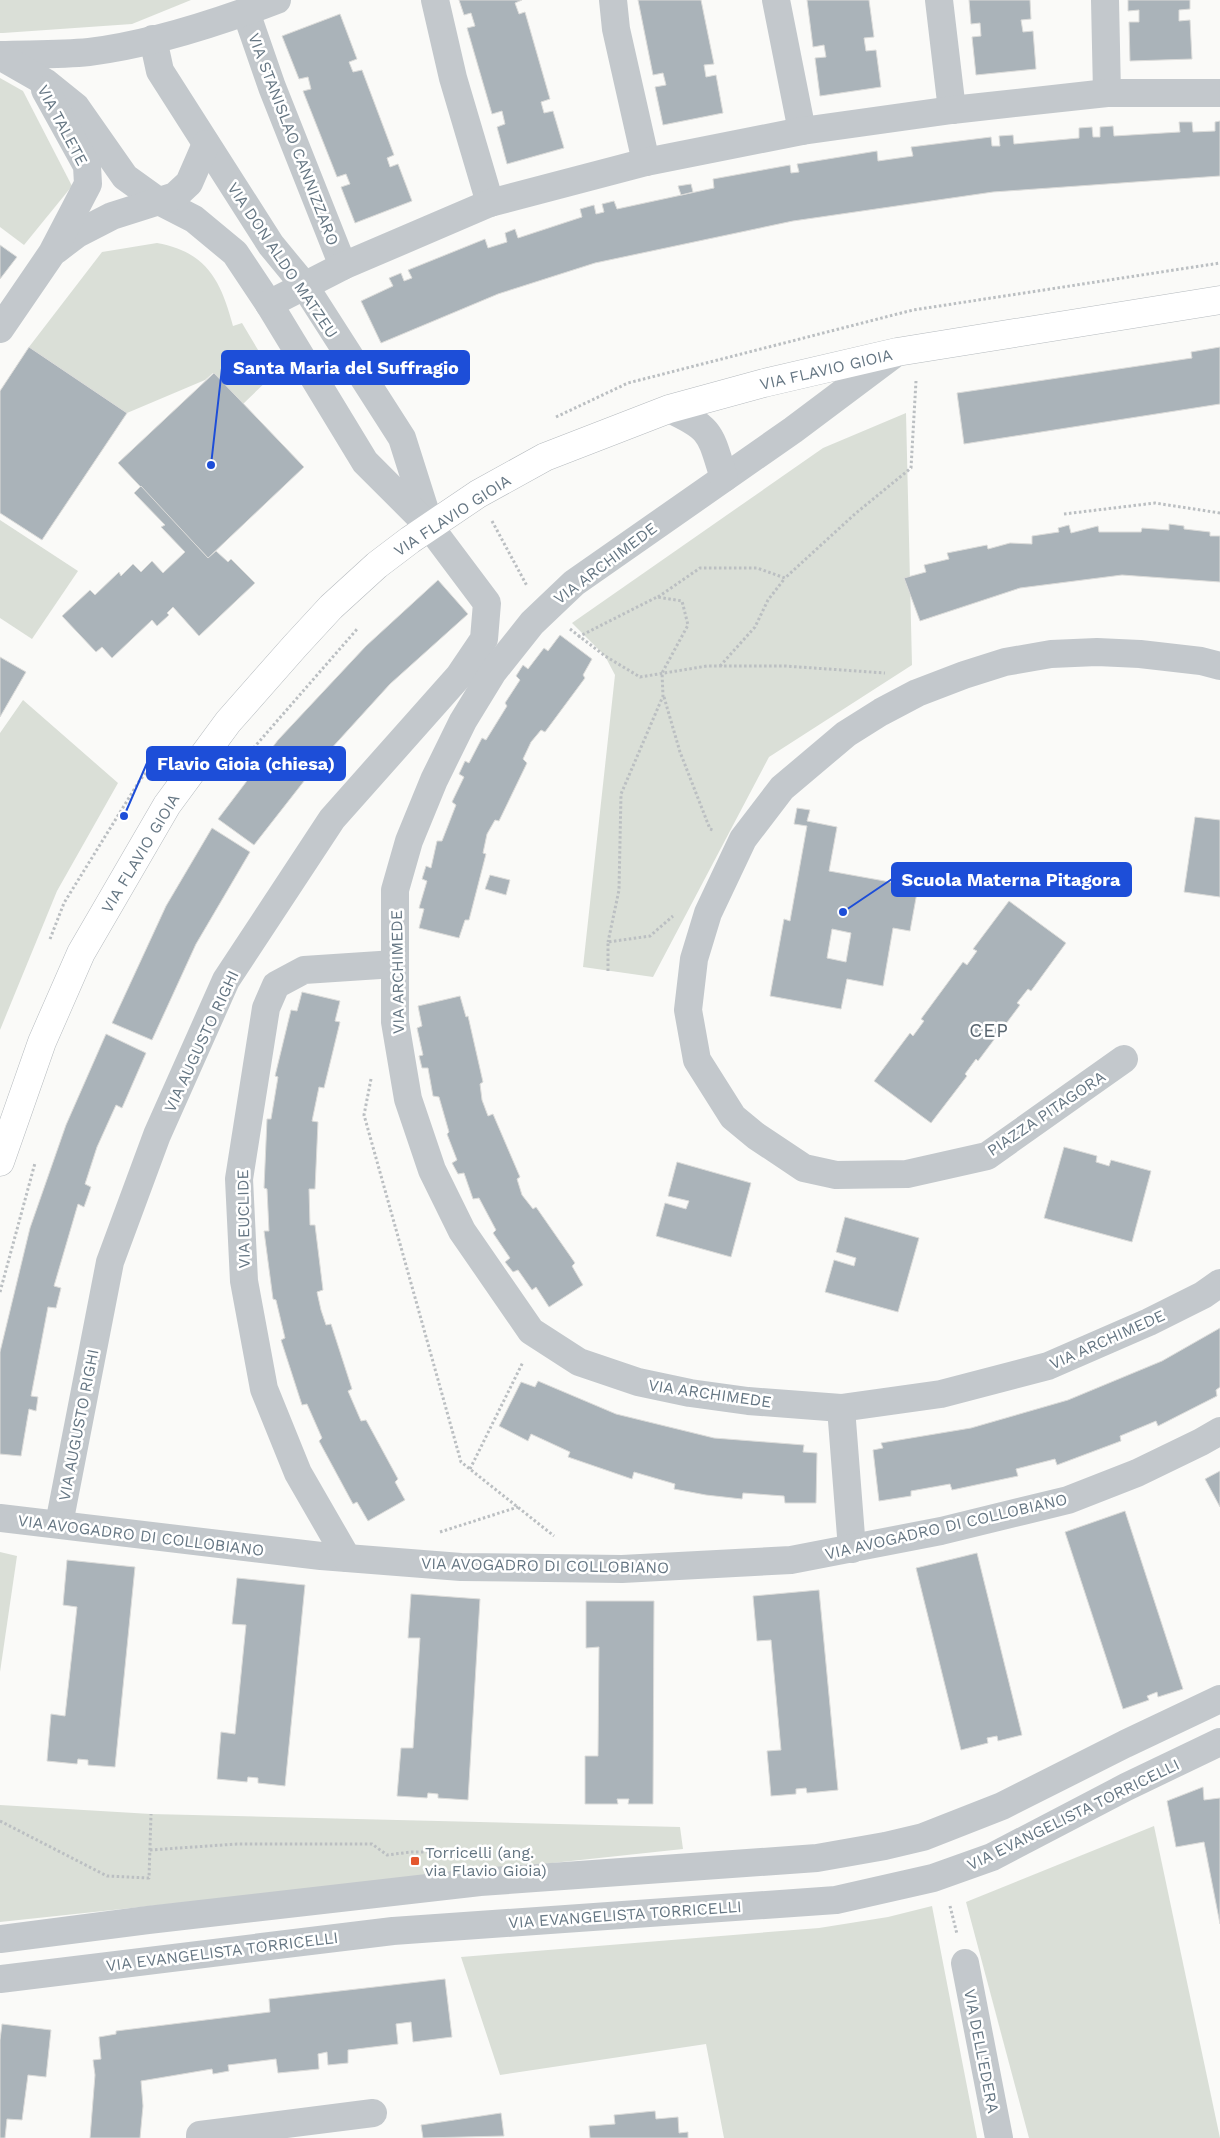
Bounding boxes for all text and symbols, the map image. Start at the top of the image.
street label: VIA STANISLAO CANNIZZARO [244,30,343,248]
street label: VIA TALETE [33,82,92,169]
street label: VIA DON ALDO MATZEU [223,179,342,342]
street label: VIA FLAVIO GIOIA [758,345,895,394]
callout: Santa Maria del Suffragio [222,351,469,384]
text: Santa Maria del Suffragio [233,357,459,378]
street label: VIA FLAVIO GIOIA [390,470,515,560]
street label: VIA ARCHIMEDE [550,518,661,608]
callout: Flavio Gioia (chiesa) [147,747,345,780]
text: Flavio Gioia (chiesa) [157,753,335,774]
street label: VIA FLAVIO GIOIA [97,790,184,916]
callout: Scuola Materna Pitagora [892,863,1131,896]
text: Scuola Materna Pitagora [902,869,1121,890]
street label: VIA ARCHIMEDE [387,910,408,1034]
street label: VIA AUGUSTO RIGHI [160,967,243,1115]
district label: CEP [969,1019,1009,1042]
street label: PIAZZA PITAGORA [984,1067,1109,1160]
street label: VIA EUCLIDE [233,1169,254,1269]
street label: VIA ARCHIMEDE [1047,1306,1168,1373]
street label: VIA AUGUSTO RIGHI [54,1348,103,1503]
street label: VIA ARCHIMEDE [647,1375,773,1412]
street label: VIA AVOGADRO DI COLLOBIANO [823,1489,1069,1564]
street label: VIA AVOGADRO DI COLLOBIANO [17,1511,265,1560]
street label: VIA AVOGADRO DI COLLOBIANO [421,1554,669,1577]
street label: VIA EVANGELISTA TORRICELLI [964,1755,1182,1874]
place label: Torricelli (ang. via Flavio Gioia) [425,1843,547,1880]
marker: Torricelli (ang. via Flavio Gioia) [409,1855,421,1867]
street label: VIA EVANGELISTA TORRICELLI [508,1897,742,1932]
street label: VIA EVANGELISTA TORRICELLI [105,1928,339,1975]
street label: VIA DELL'EDERA [960,1987,1003,2115]

